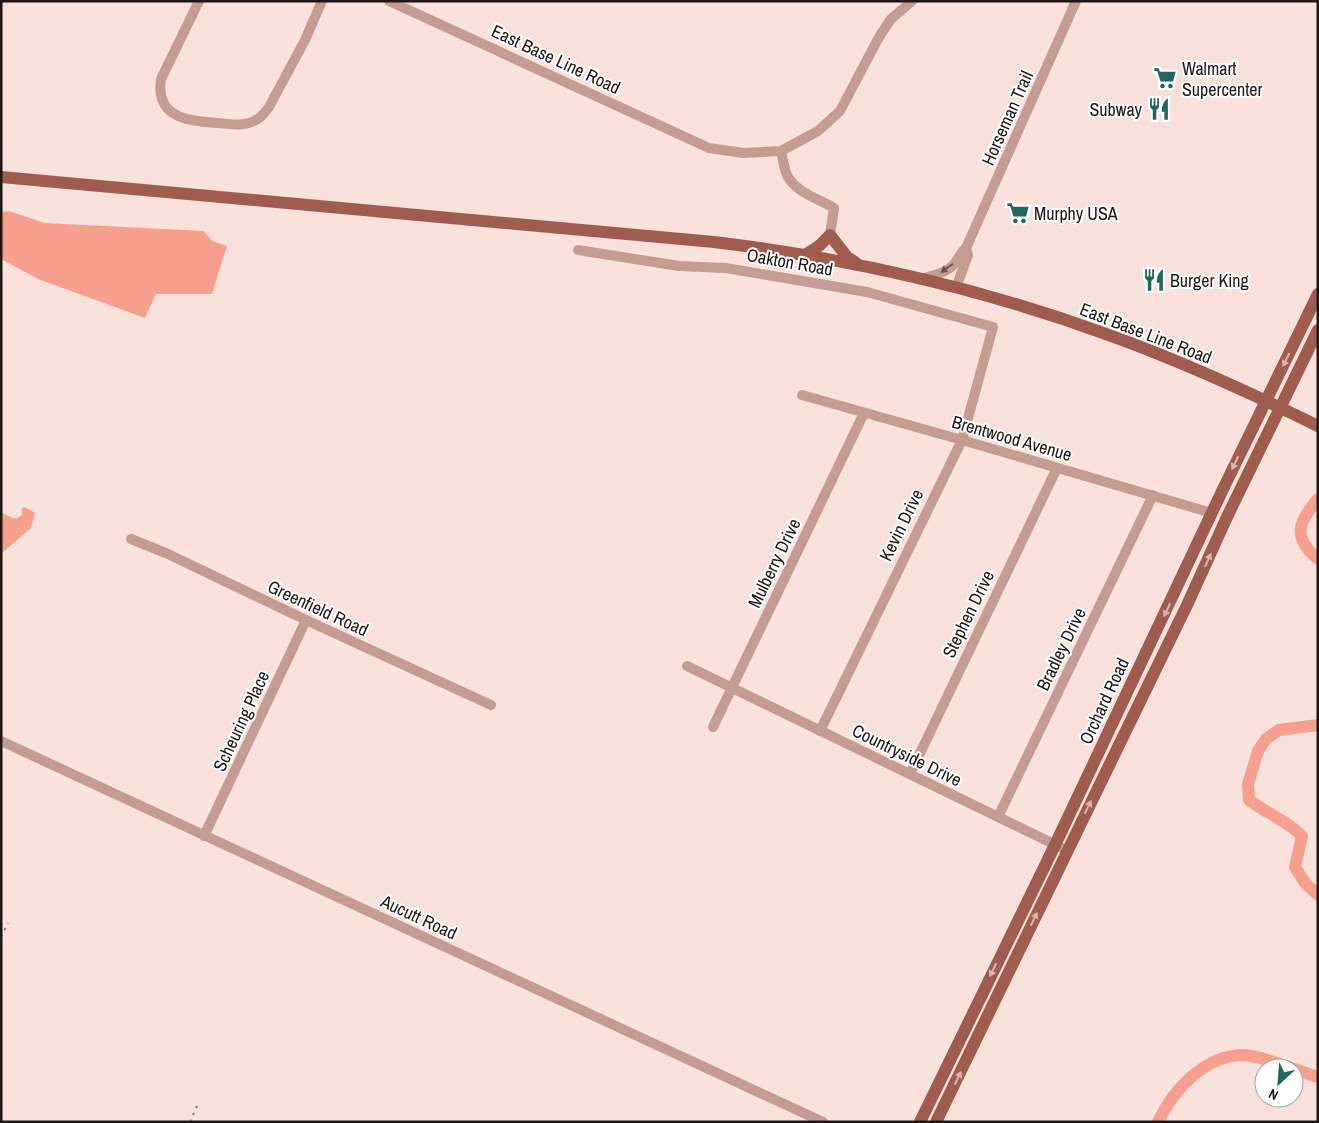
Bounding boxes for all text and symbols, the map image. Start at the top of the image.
street label: East Base Line Road [488,18,624,100]
place label: Walmart Supercenter [1182,56,1262,102]
supermarket icon: Walmart Supercenter [1152,65,1178,91]
street label: Horseman Trail [975,67,1039,169]
restaurant icon: Subway [1146,96,1172,122]
place label: Subway [1089,97,1143,122]
supermarket icon: Murphy USA [1005,200,1031,226]
place label: Murphy USA [1034,201,1118,226]
street label: Oakton Road [745,242,835,282]
one-way arrow [940,263,954,273]
restaurant icon: Burger King [1141,267,1167,293]
place label: Burger King [1170,268,1250,293]
street label: East Base Line Road [1076,296,1216,370]
one-way arrow [1282,353,1290,367]
street label: Brentwood Avenue [949,409,1075,467]
one-way arrow [1231,456,1239,470]
street label: Kevin Drive [873,485,929,565]
street label: Mulberry Drive [742,514,806,612]
one-way arrow [1204,553,1212,567]
street label: Stephen Drive [936,566,1000,662]
street label: Greenfield Road [264,574,372,642]
street label: Bradley Drive [1030,603,1092,695]
one-way arrow [1162,603,1170,617]
street label: Orchard Road [1073,654,1135,748]
street label: Scheuring Place [207,667,275,775]
street label: Countryside Drive [848,718,966,792]
one-way arrow [1085,800,1093,814]
street label: Aucutt Road [376,888,461,945]
one-way arrow [1030,912,1038,926]
one-way arrow [989,963,997,977]
north arrow [1254,1058,1304,1108]
one-way arrow [954,1071,962,1085]
text: N [1266,1085,1281,1105]

